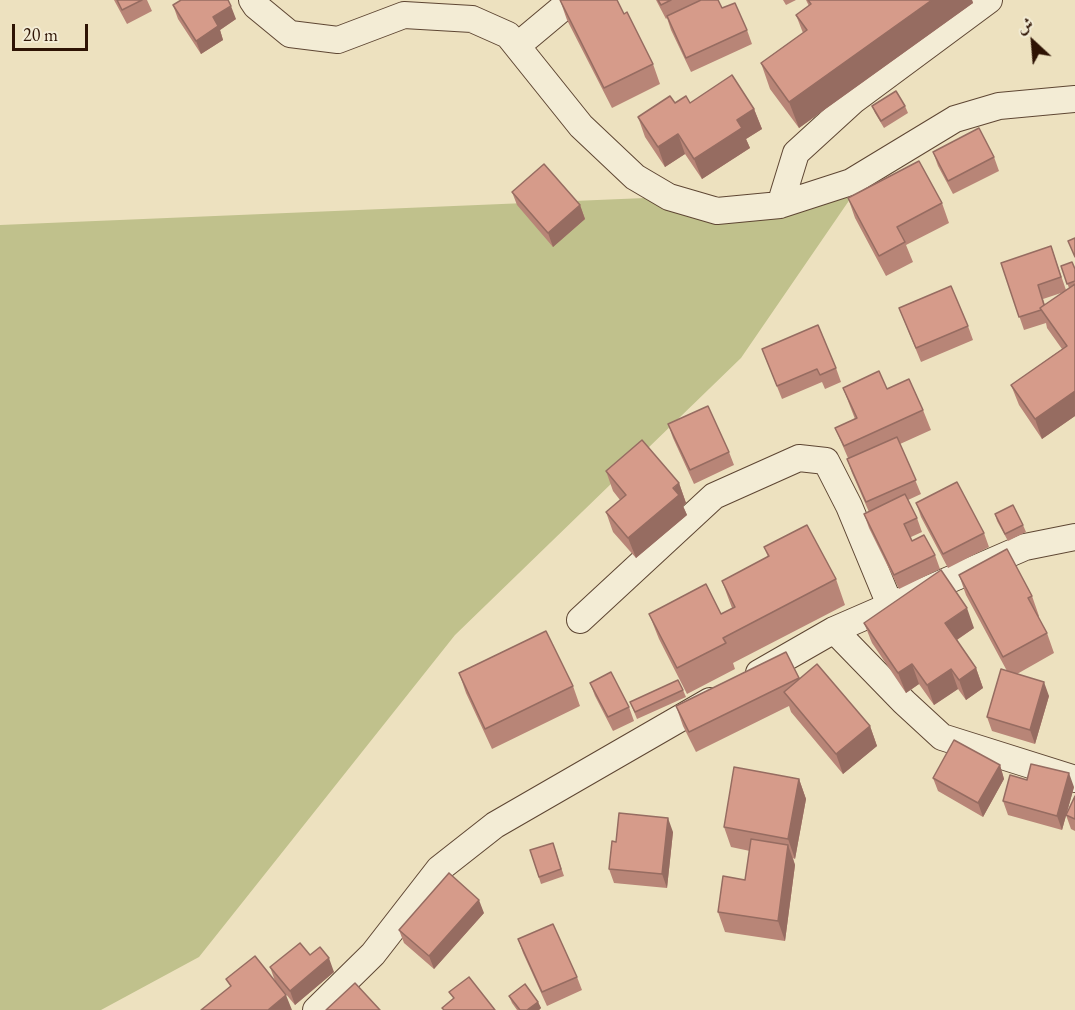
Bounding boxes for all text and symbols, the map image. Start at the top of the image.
scale bar [15,12,92,50]
north arrow [1003,12,1063,72]
text: ش [1013,12,1037,38]
text: 20 m [23,23,58,46]

